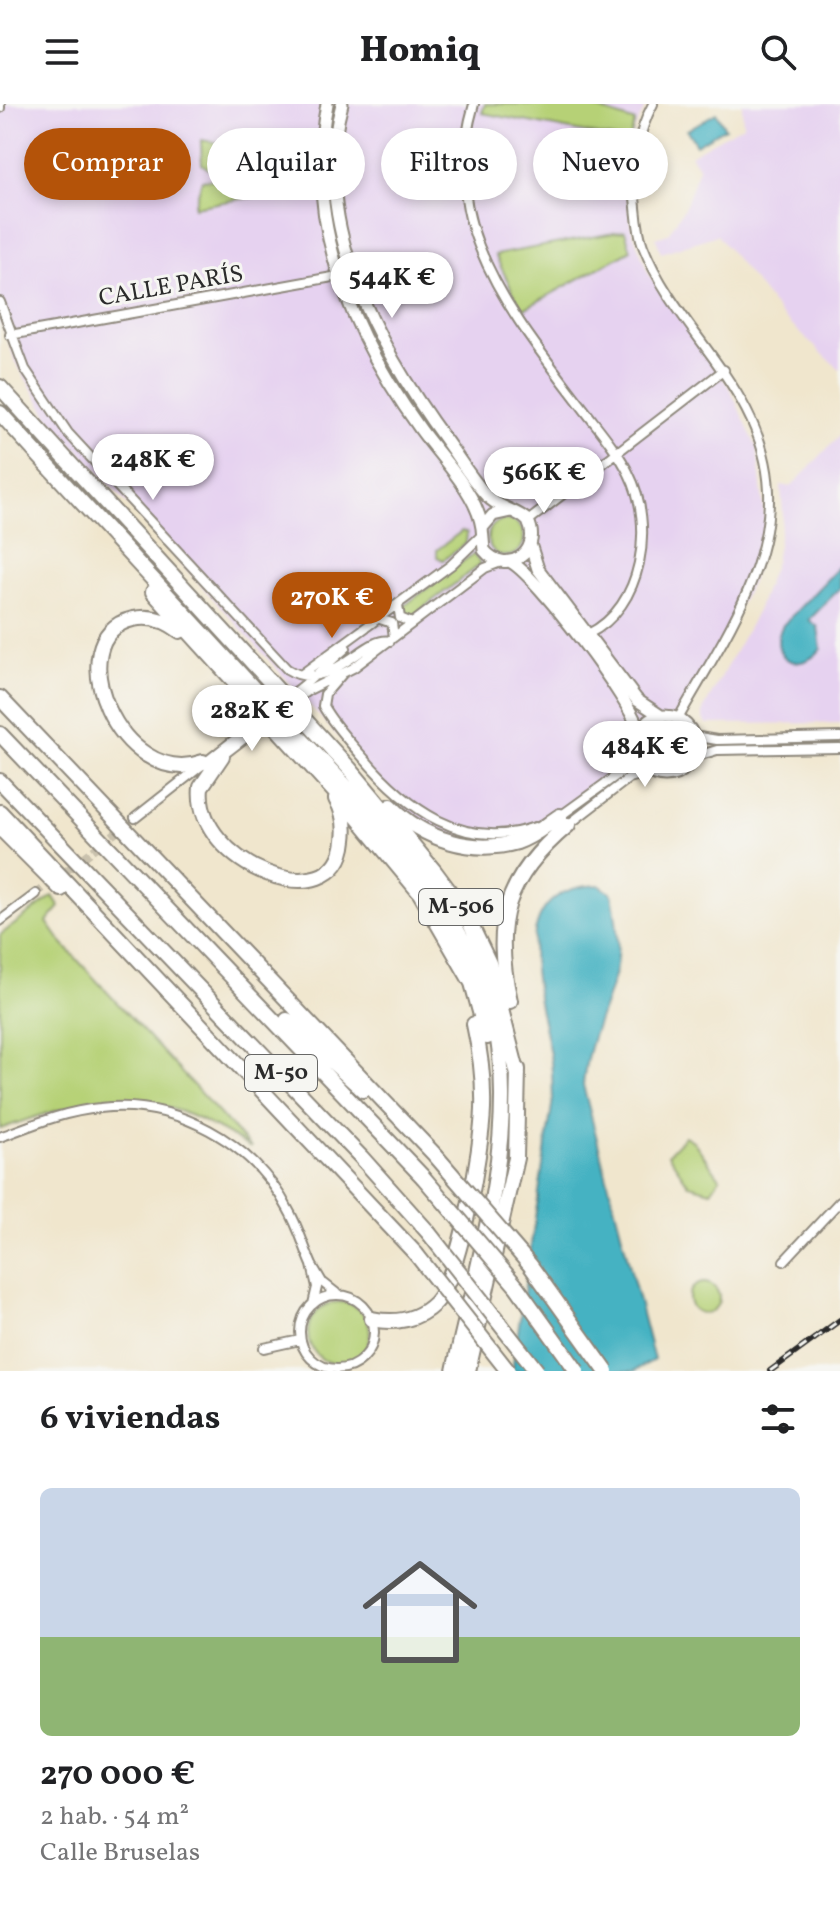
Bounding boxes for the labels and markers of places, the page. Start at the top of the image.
pin: 544K € [327,252,457,320]
pin: 248K € [88,434,218,502]
pin: 566K € [479,447,609,515]
pin: 270K € [267,572,397,640]
pin: 282K € [187,685,317,753]
pin: 484K € [580,721,710,789]

